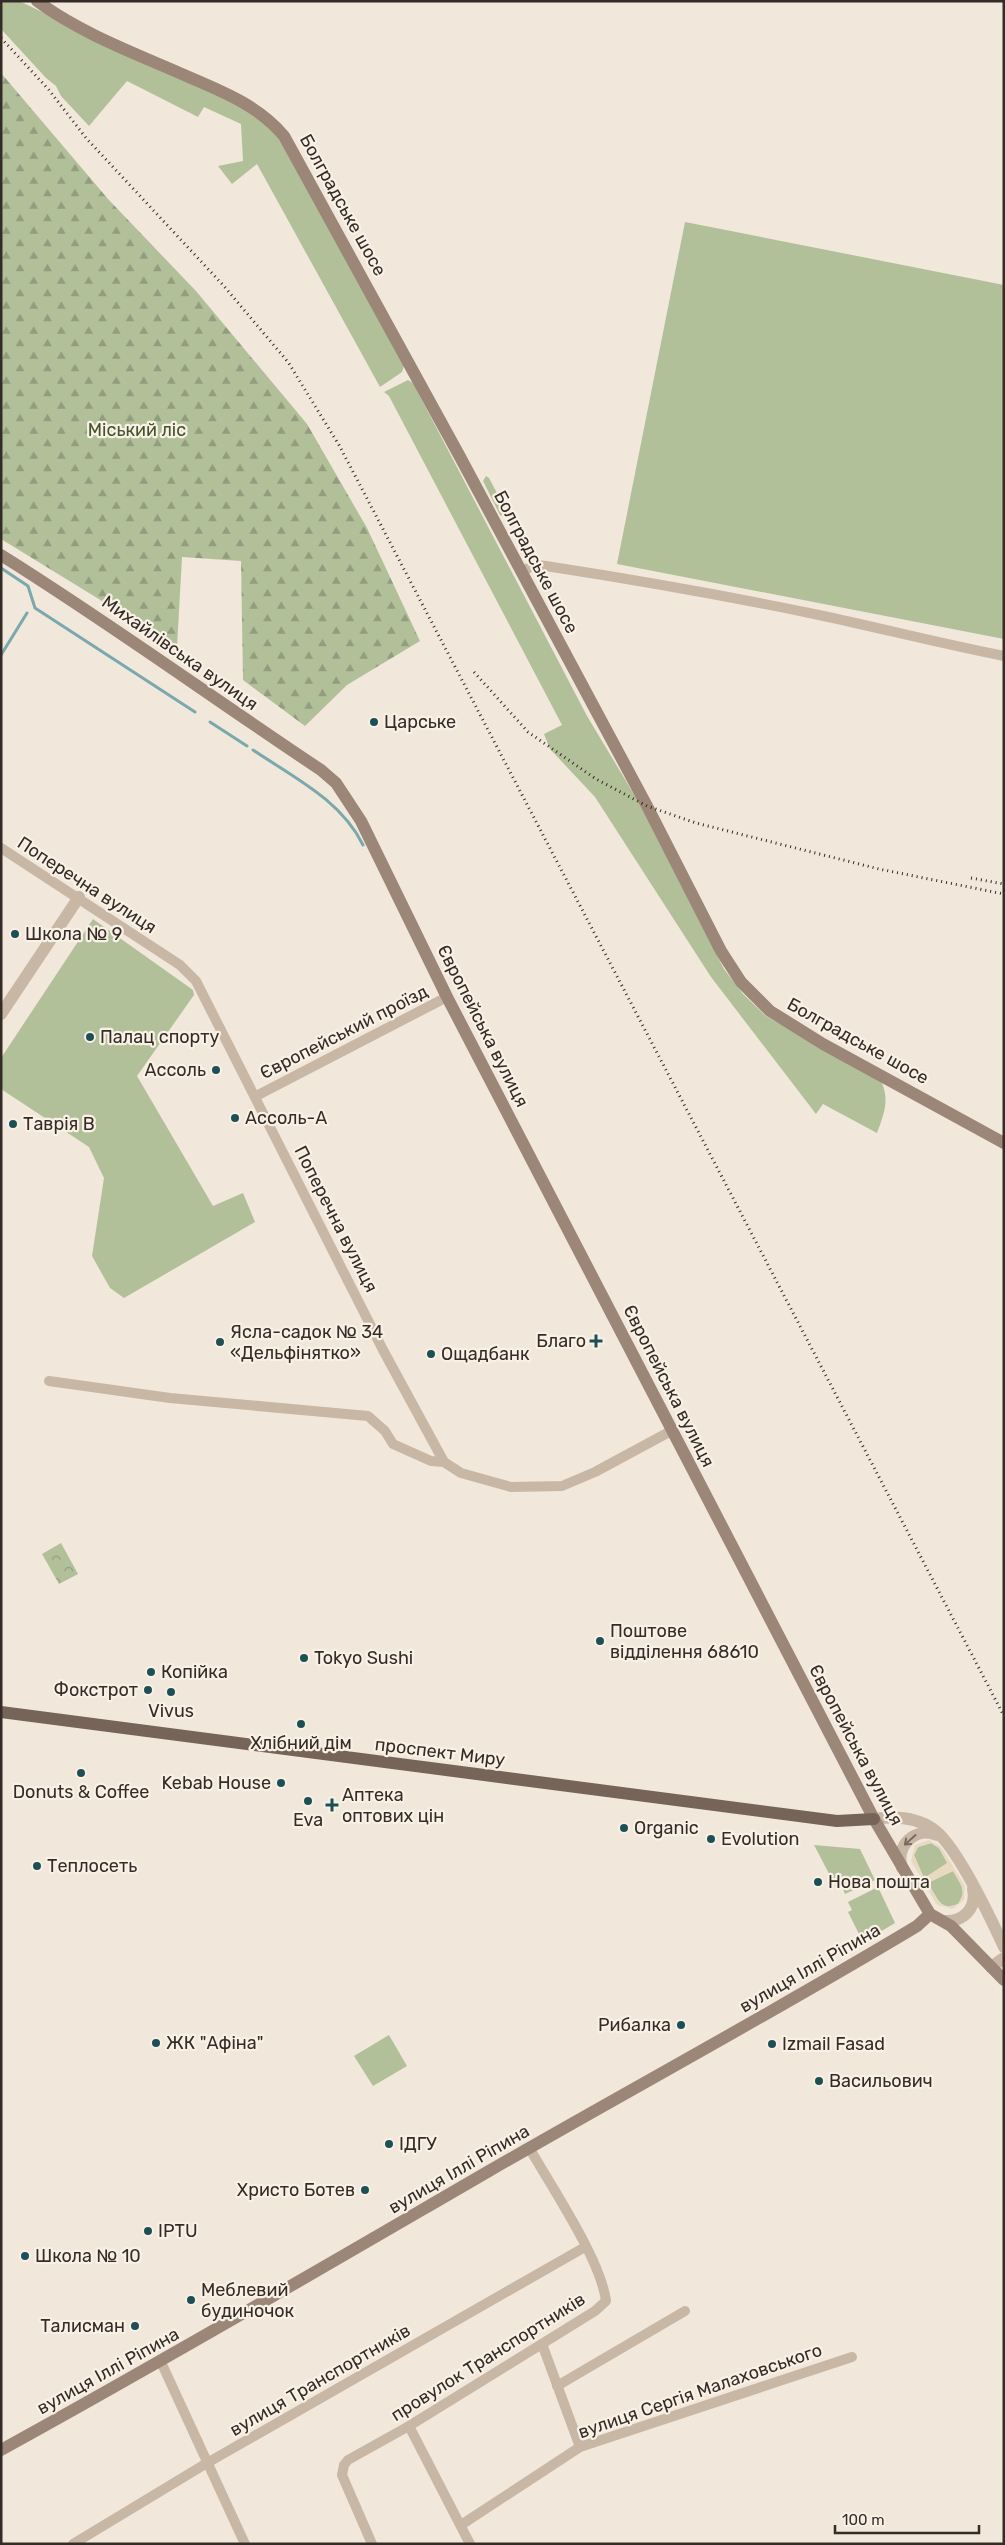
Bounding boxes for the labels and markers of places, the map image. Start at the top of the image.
place label: Царське [384,711,456,733]
marker: Царське [368,716,380,728]
place label: Школа № 9 [25,923,122,945]
marker: Школа № 9 [9,928,21,940]
place label: Палац спорту [100,1026,220,1048]
marker: Палац спорту [84,1031,96,1043]
place label: Ассоль [144,1059,206,1081]
marker: Ассоль [210,1064,222,1076]
place label: Ассоль-А [245,1107,327,1129]
marker: Ассоль-А [229,1112,241,1124]
place label: Таврія В [23,1113,95,1135]
marker: Таврія В [7,1118,19,1130]
place label: Ясла-садок № 34 «Дельфінятко» [230,1321,383,1364]
place label: Благо [536,1330,586,1352]
marker: Благо [590,1335,602,1347]
marker: Ясла-садок № 34 «Дельфінятко» [214,1336,226,1348]
place label: Ощадбанк [441,1343,530,1365]
marker: Ощадбанк [425,1348,437,1360]
place label: Поштове відділення 68610 [610,1620,759,1663]
marker: Поштове відділення 68610 [594,1635,606,1647]
place label: Tokyo Sushi [314,1647,413,1669]
marker: Tokyo Sushi [298,1652,310,1664]
place label: Копійка [161,1661,228,1683]
marker: Копійка [145,1666,157,1678]
place label: Фокстрот [54,1679,138,1701]
marker: Фокстрот [142,1684,154,1696]
marker: Vivus [165,1686,177,1698]
place label: Vivus [148,1700,194,1722]
marker: Хлібний дім [295,1718,307,1730]
place label: Хлібний дім [250,1732,352,1754]
marker: Donuts & Coffee [75,1767,87,1779]
place label: Kebab House [162,1772,271,1794]
marker: Kebab House [275,1777,287,1789]
place label: Donuts & Coffee [13,1781,149,1803]
place label: Аптека оптових цін [342,1784,444,1827]
marker: Eva [302,1795,314,1807]
marker: Аптека оптових цін [326,1799,338,1811]
place label: Eva [293,1809,323,1831]
place label: Organic [634,1817,699,1839]
marker: Organic [618,1822,630,1834]
place label: Evolution [721,1828,799,1850]
marker: Evolution [705,1833,717,1845]
place label: Теплосеть [47,1855,137,1877]
marker: Теплосеть [31,1860,43,1872]
place label: Нова пошта [828,1871,930,1893]
marker: Нова пошта [812,1876,824,1888]
place label: Рибалка [598,2014,671,2036]
marker: Рибалка [675,2019,687,2031]
place label: ЖК "Афіна" [166,2032,263,2054]
place label: Izmail Fasad [782,2033,885,2055]
marker: ЖК "Афіна" [150,2037,162,2049]
marker: Izmail Fasad [766,2038,778,2050]
place label: Васильович [829,2070,933,2092]
marker: Васильович [813,2075,825,2087]
place label: ІДГУ [399,2133,437,2155]
marker: ІДГУ [383,2138,395,2150]
place label: Христо Ботев [237,2179,355,2201]
marker: Христо Ботев [359,2184,371,2196]
place label: IPTU [158,2220,198,2242]
marker: IPTU [142,2225,154,2237]
place label: Школа № 10 [35,2245,141,2267]
marker: Школа № 10 [19,2250,31,2262]
place label: Меблевий будиночок [201,2279,295,2322]
marker: Меблевий будиночок [185,2294,197,2306]
place label: Талисман [40,2315,125,2337]
marker: Талисман [129,2320,141,2332]

